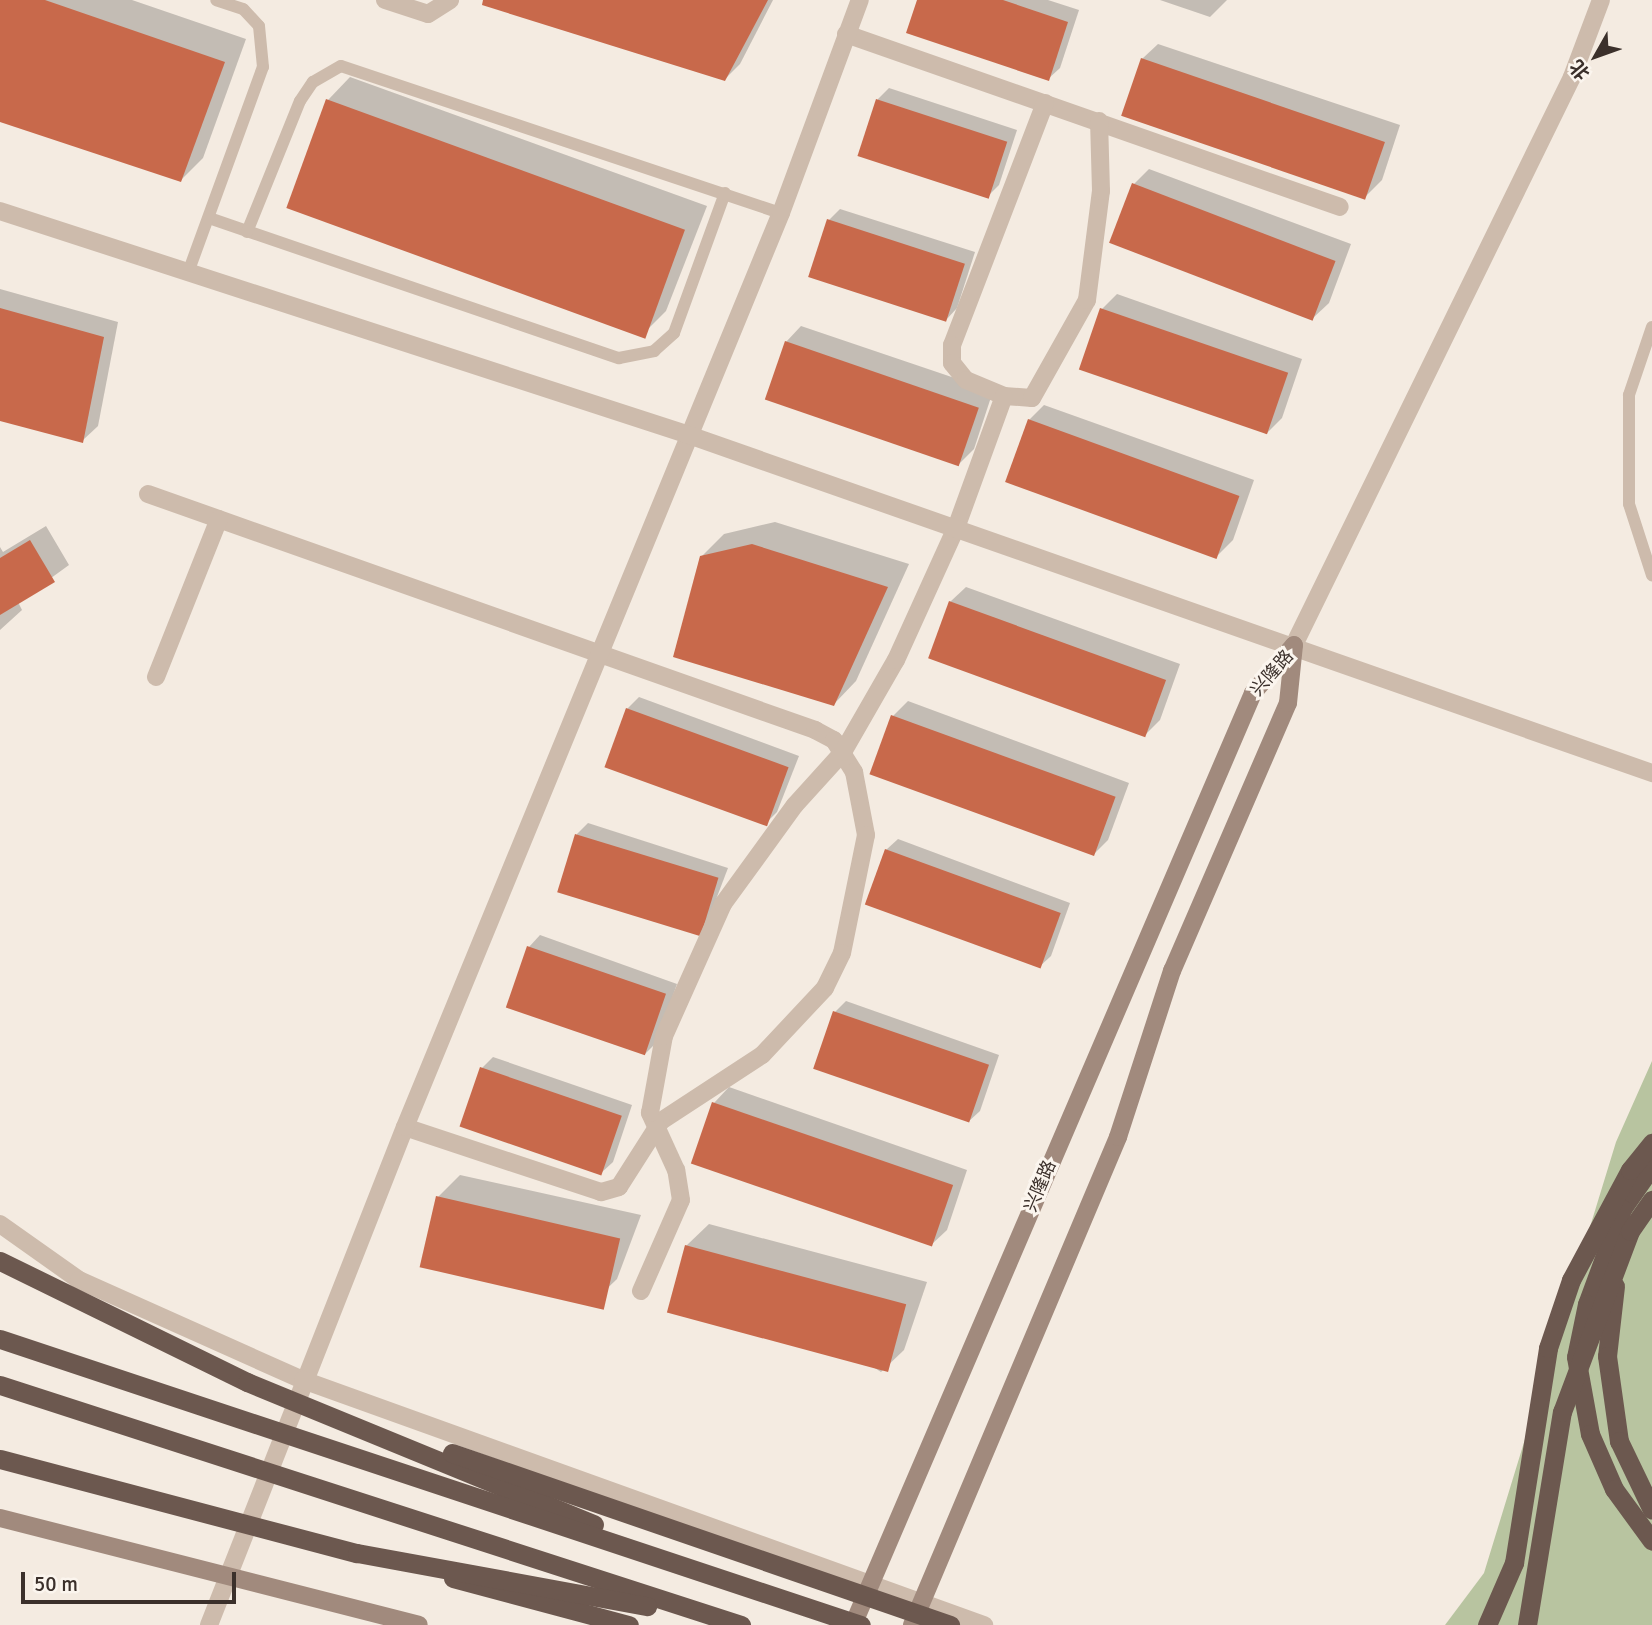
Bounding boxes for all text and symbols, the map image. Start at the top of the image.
north arrow [1561,21,1631,91]
text: 北 [1565,55,1595,85]
street label: 兴隆路 [1246,646,1298,700]
street label: 兴隆路 [1020,1157,1060,1215]
scale bar [24,1558,240,1602]
text: 50 m [34,1571,78,1597]

